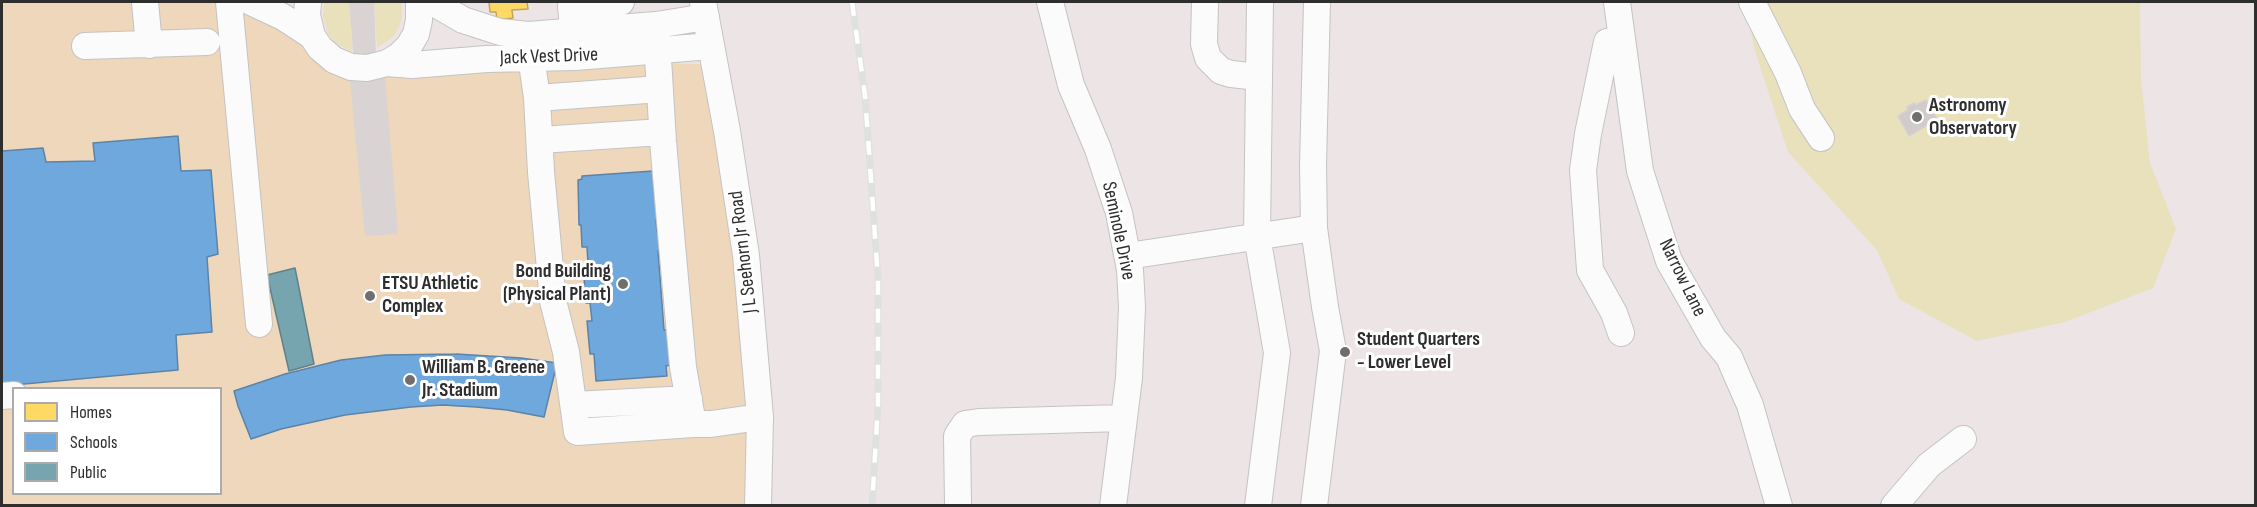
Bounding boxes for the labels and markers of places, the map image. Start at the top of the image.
place label: Astronomy Observatory [1929,94,2017,141]
marker: Astronomy Observatory [1910,110,1924,124]
place label: Bond Building (Physical Plant) [503,260,611,307]
place label: ETSU Athletic Complex [382,272,478,319]
marker: Bond Building (Physical Plant) [616,277,630,291]
marker: ETSU Athletic Complex [363,289,377,303]
place label: Student Quarters - Lower Level [1357,328,1480,375]
marker: Student Quarters - Lower Level [1338,345,1352,359]
place label: William B. Greene Jr. Stadium [422,356,545,403]
marker: William B. Greene Jr. Stadium [403,373,417,387]

